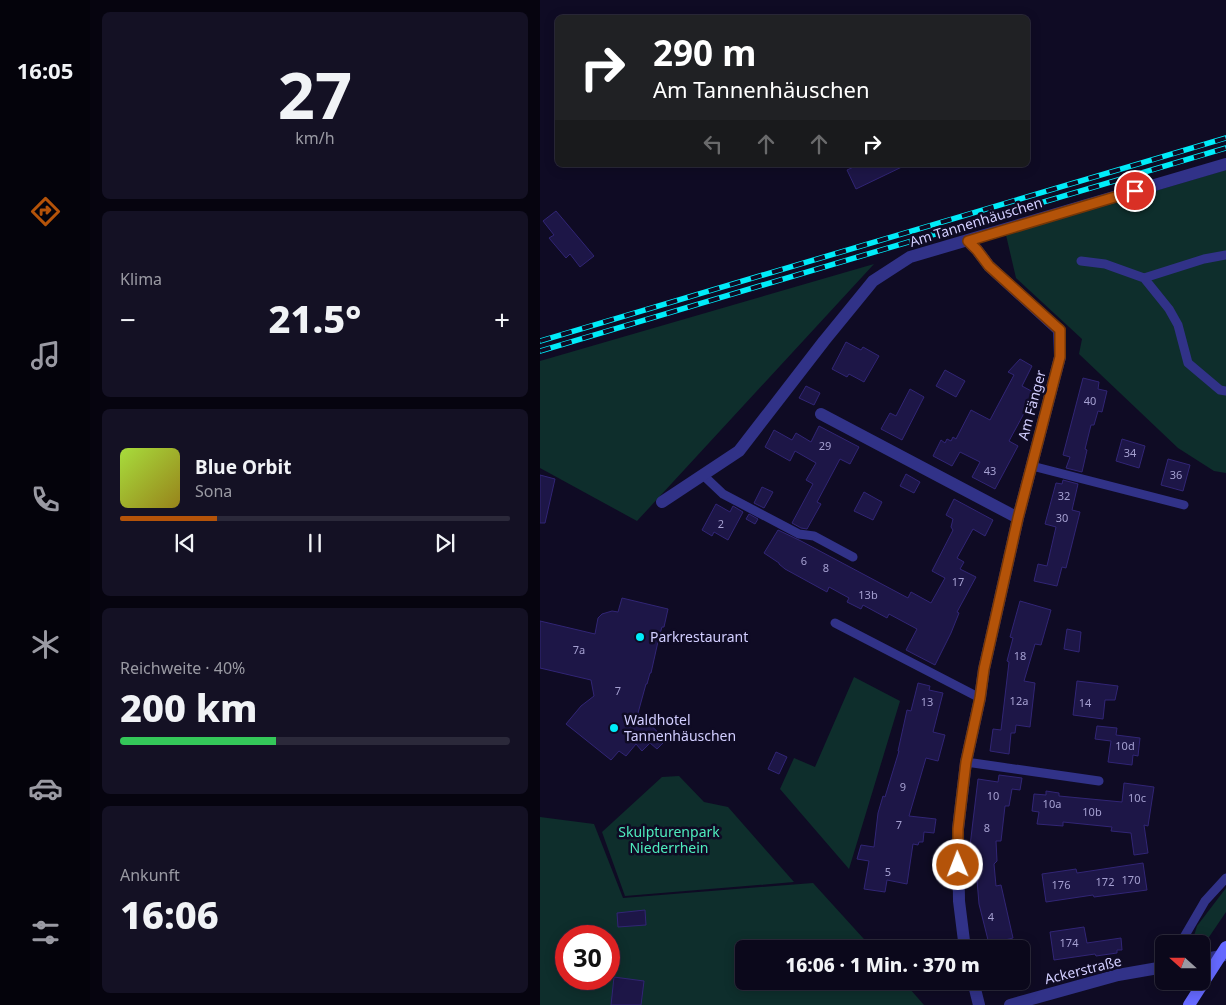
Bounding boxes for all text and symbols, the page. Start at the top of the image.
text: 290 m [653,29,756,76]
icon: right [570,35,635,100]
text: 27 [278,50,352,138]
text: 16:05 [17,55,73,85]
text: Am Tannenhäuschen [653,74,870,104]
text: km/h [295,127,335,149]
icon: left [699,130,727,158]
icon: ahead [752,130,780,158]
icon: ahead [805,130,833,158]
icon: right [858,130,886,158]
pin [1114,170,1156,212]
icon: arrive [1121,177,1149,205]
street label: Am Tannenhäuschen [907,192,1045,251]
icon: directions [28,194,63,229]
text: Klima [120,268,162,290]
text: 21.5° [269,292,361,344]
text: − [120,300,136,338]
text: + [494,300,510,338]
icon: music [28,338,63,373]
street label: Am Fänger [1013,368,1050,442]
house number: 40 [1084,393,1096,408]
house number: 29 [819,438,831,453]
house number: 34 [1124,445,1137,460]
text: Blue Orbit [195,454,291,480]
house number: 43 [984,463,996,478]
house number: 36 [1170,467,1182,482]
text: Sona [195,480,232,502]
icon: phone [28,482,63,517]
house number: 32 [1058,488,1070,503]
house number: 30 [1056,510,1068,525]
house number: 2 [718,516,724,531]
icon: previous [171,529,199,557]
icon: pause [301,529,329,557]
icon: next [431,529,459,557]
house number: 6 [801,553,807,568]
house number: 8 [823,560,829,575]
house number: 17 [952,574,964,589]
house number: 13b [858,587,878,602]
icon: climate [28,627,63,662]
place label: Parkrestaurant [650,627,748,646]
marker: Parkrestaurant [634,631,646,643]
house number: 7a [573,642,585,657]
house number: 18 [1014,648,1026,663]
text: Reichweite · 40% [120,657,245,679]
text: 200 km [120,681,258,733]
house number: 7 [615,683,621,698]
house number: 12a [1010,693,1028,708]
house number: 13 [921,694,933,709]
house number: 14 [1079,695,1092,710]
place label: Waldhotel Tannenhäuschen [624,710,736,745]
marker: Waldhotel Tannenhäuschen [608,722,620,734]
house number: 10d [1115,738,1135,753]
icon: car [28,771,63,806]
house number: 9 [900,779,906,794]
house number: 10 [987,788,999,803]
house number: 10c [1128,790,1146,805]
house number: 10a [1043,796,1061,811]
house number: 10b [1082,804,1102,819]
house number: 7 [896,817,902,832]
house number: 8 [984,820,990,835]
park label: Skulpturenpark Niederrhein [618,822,720,857]
position arrow [931,838,983,890]
text: Ankunft [120,864,180,886]
house number: 5 [885,864,891,879]
house number: 170 [1122,872,1140,887]
house number: 172 [1096,874,1114,889]
house number: 176 [1052,877,1070,892]
text: 16:06 [120,888,219,940]
house number: 4 [988,909,995,924]
icon: filters [28,915,63,950]
speed limit sign: 30 [555,925,620,990]
house number: 174 [1060,935,1079,950]
north arrow [1155,935,1210,990]
map controls [1155,935,1210,990]
street label: Ackerstraße [1042,951,1123,988]
text: 16:06 · 1 Min. · 370 m [785,952,980,978]

